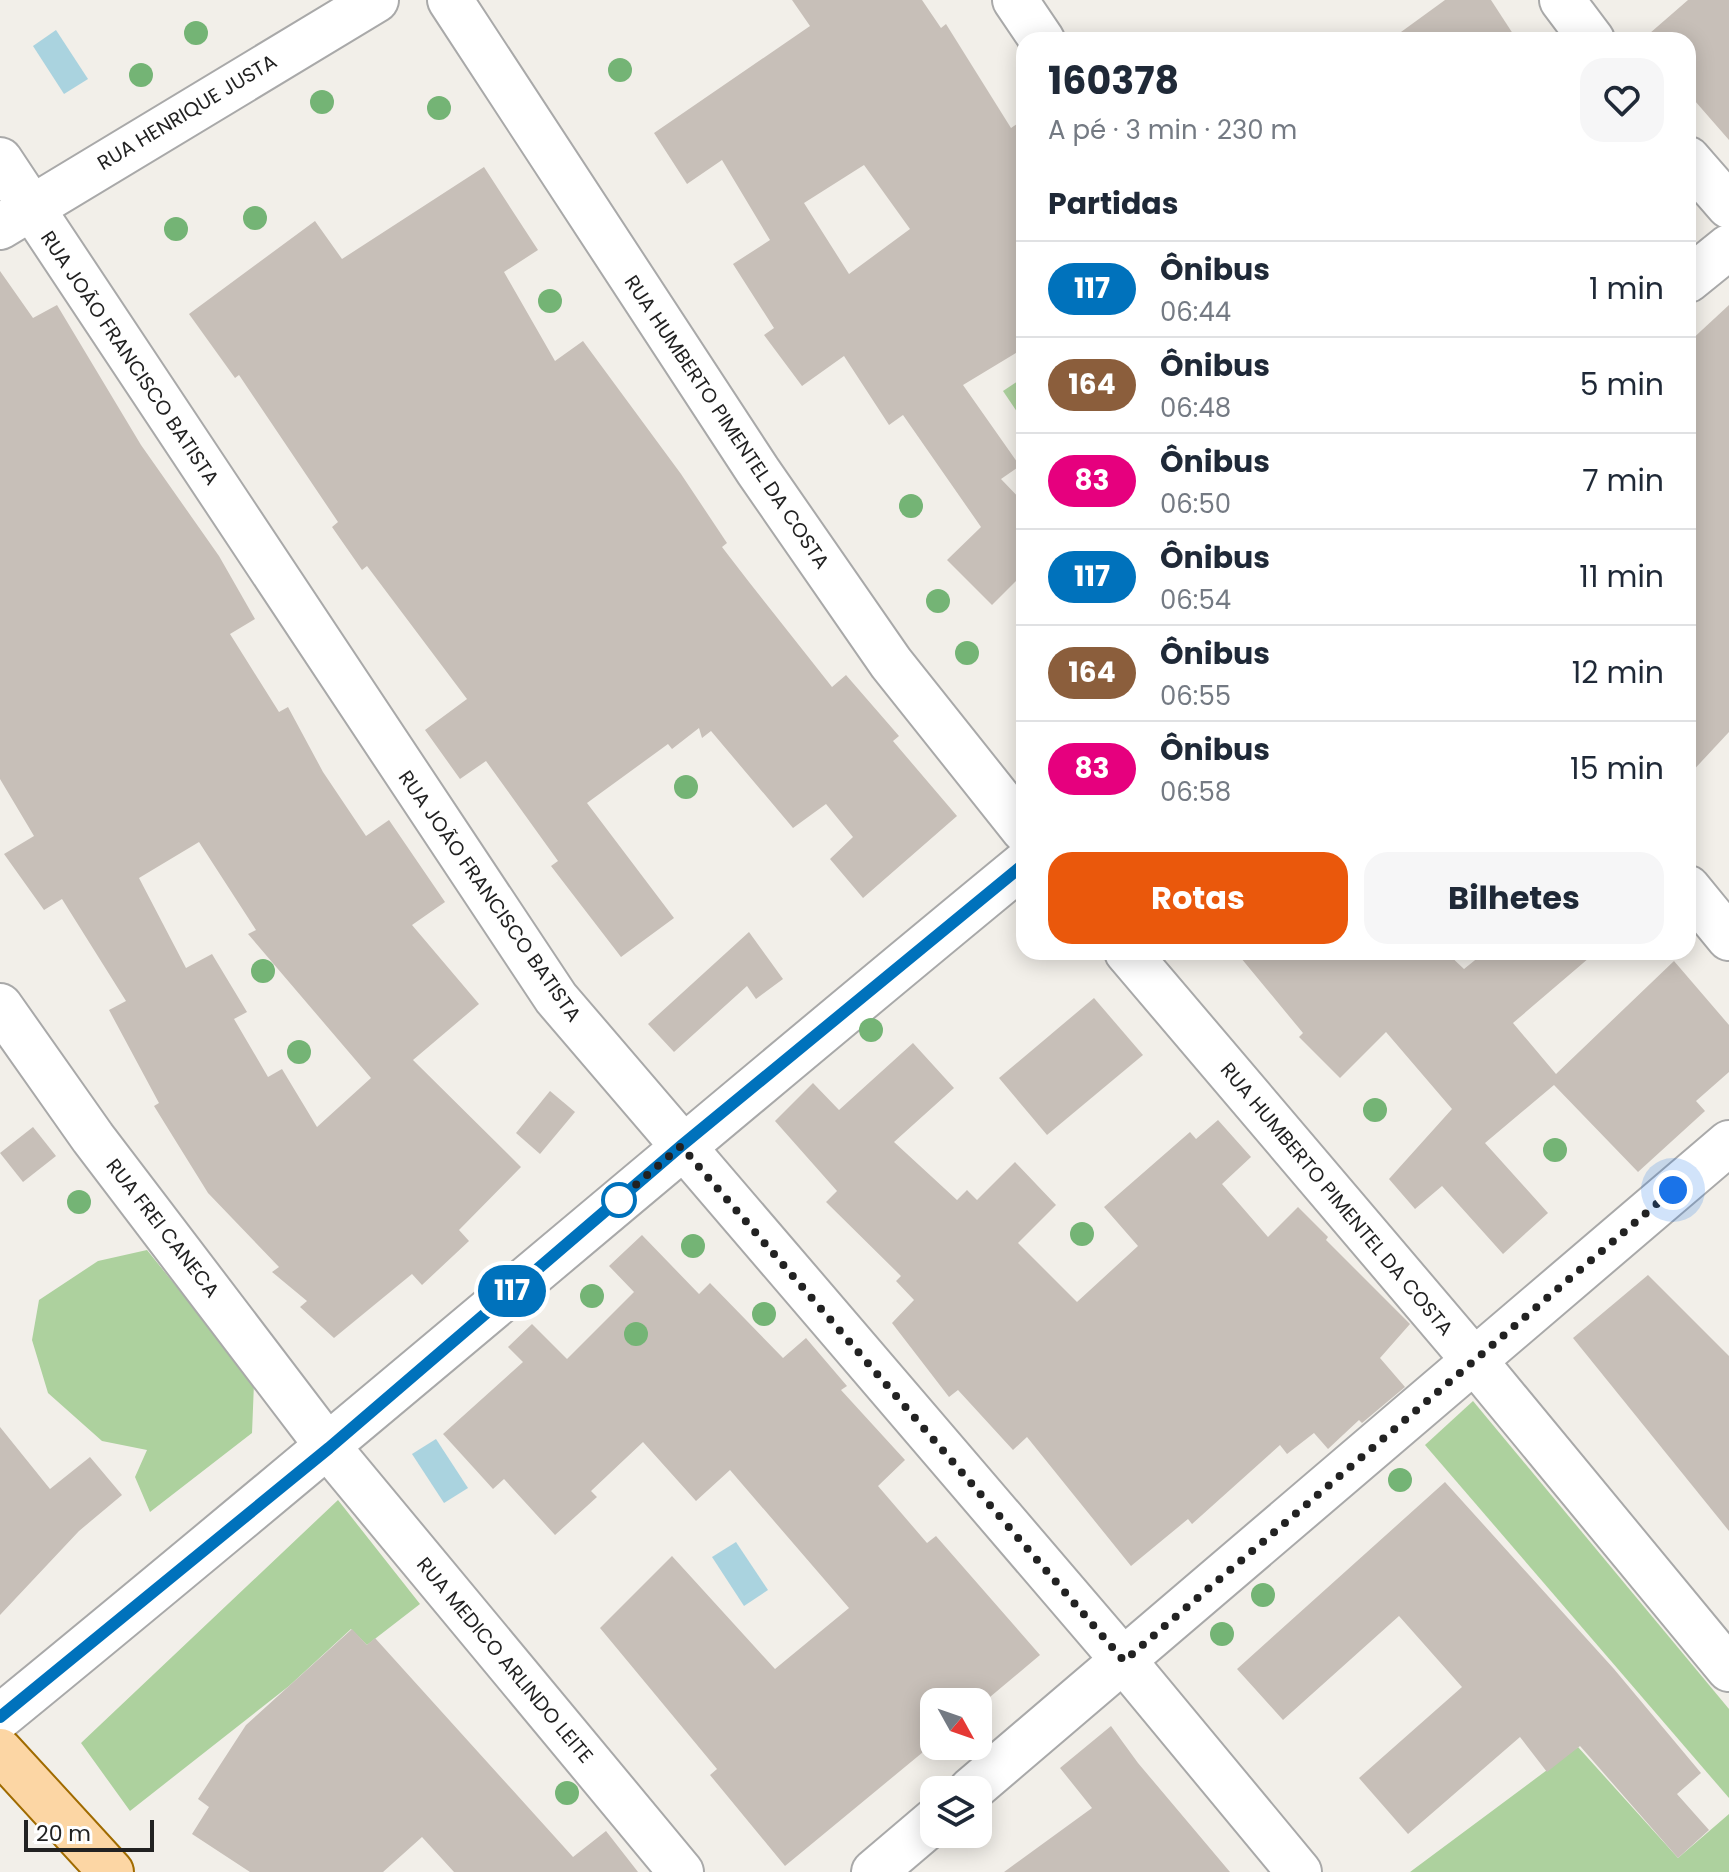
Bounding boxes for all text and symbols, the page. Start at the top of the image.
street label: RUA HENRIQUE JUSTA [92,47,282,177]
text: 160378 [1048,54,1179,107]
button: heart [1580,58,1664,142]
text: A pé · 3 min · 230 m [1048,112,1297,148]
text: Partidas [1048,182,1178,225]
street label: RUA JOÃO FRANCISCO BATISTA [34,225,226,491]
text: Ônibus [1160,248,1270,291]
text: 1 min [1589,267,1664,310]
text: 117 [1074,269,1110,308]
street label: RUA HUMBERTO PIMENTEL DA COSTA [618,270,836,574]
text: 06:44 [1160,294,1231,330]
text: Ônibus [1160,344,1270,387]
text: 5 min [1580,363,1664,406]
text: 164 [1068,365,1116,404]
text: 06:48 [1160,390,1231,426]
text: Ônibus [1160,440,1270,483]
text: 7 min [1582,459,1664,502]
text: 83 [1074,461,1110,500]
text: 06:50 [1160,486,1231,522]
text: Ônibus [1160,536,1270,579]
text: 11 min [1579,555,1664,598]
text: 117 [1074,557,1110,596]
text: 06:54 [1160,582,1231,618]
text: Ônibus [1160,632,1270,675]
text: 12 min [1572,651,1664,694]
text: 164 [1068,653,1116,692]
text: 06:55 [1160,678,1231,714]
text: Ônibus [1160,728,1270,771]
text: 15 min [1570,747,1664,790]
text: 83 [1074,749,1110,788]
street label: RUA JOÃO FRANCISCO BATISTA [392,765,588,1027]
text: 06:58 [1160,774,1231,810]
button: Rotas [1048,852,1348,944]
button: Bilhetes [1364,852,1664,944]
street label: RUA HUMBERTO PIMENTEL DA COSTA [1214,1056,1460,1342]
street label: RUA FREI CANECA [100,1153,226,1303]
your location [1653,1170,1693,1210]
unlabelled marker [602,1183,636,1217]
line badge: 117 [466,1265,558,1317]
text: 117 [494,1271,530,1310]
street label: RUA MEDICO ARLINDO LEITE [410,1551,600,1769]
north arrow [920,1688,992,1760]
map controls [920,1688,992,1848]
button: layers [920,1776,992,1848]
scale bar [24,1816,154,1852]
text: 20 m [36,1818,91,1849]

